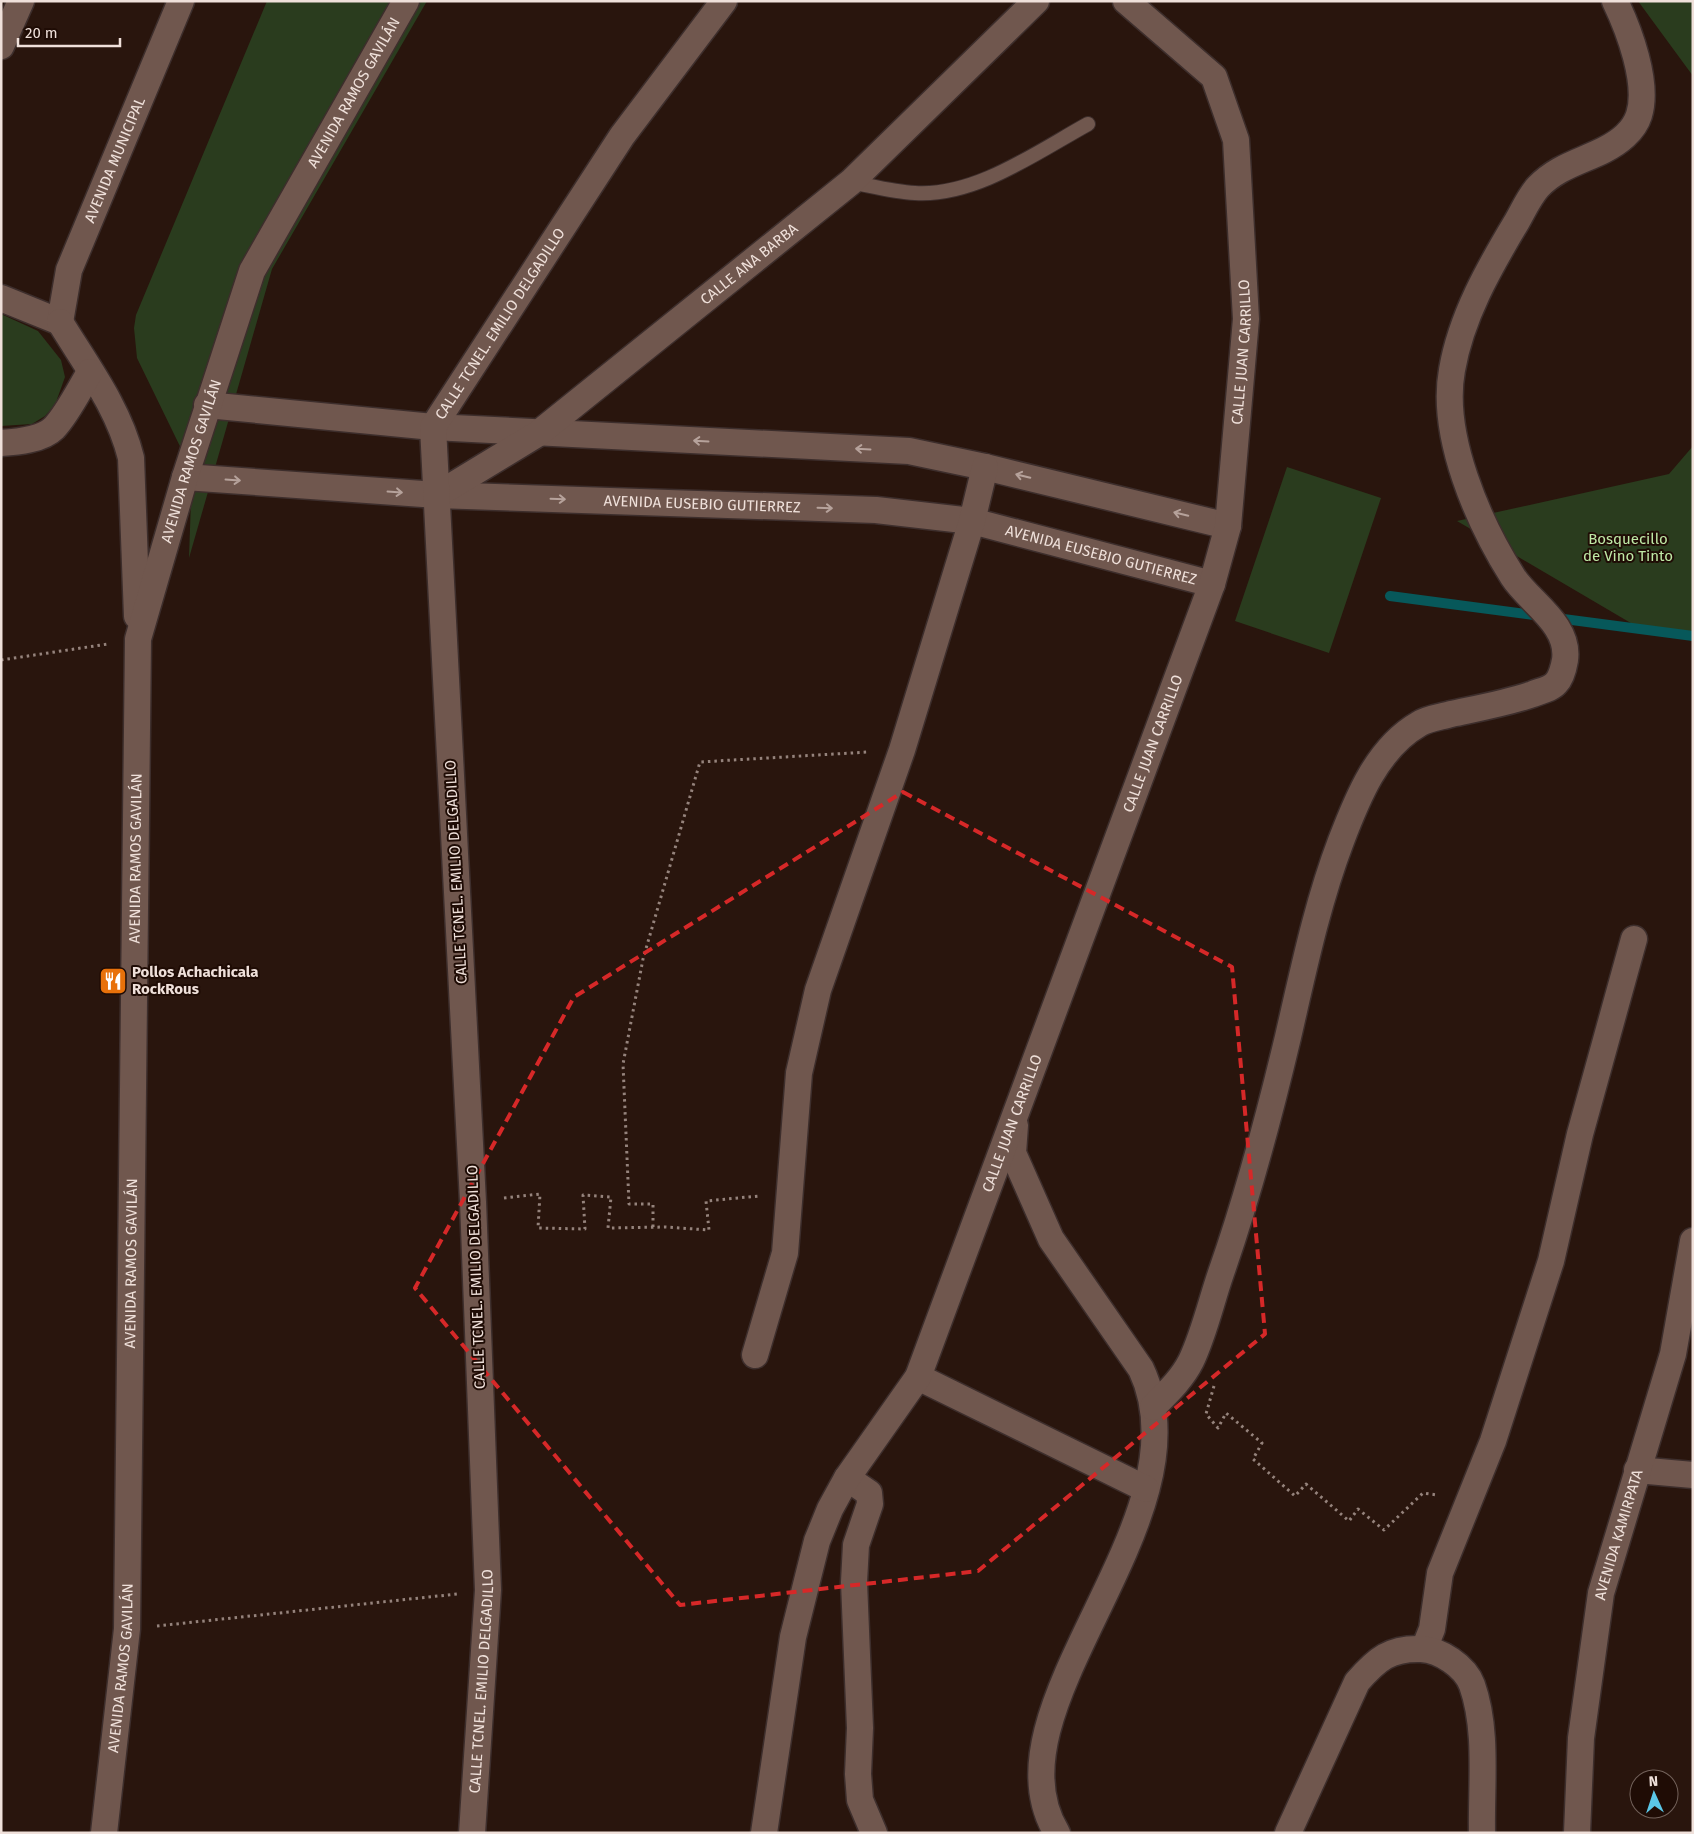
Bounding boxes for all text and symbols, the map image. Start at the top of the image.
street label: AVENIDA RAMOS GAVILÁN [304,14,404,171]
scale bar [18,15,120,47]
text: 20 m [25,24,58,42]
street label: AVENIDA MUNICIPAL [81,94,149,226]
street label: CALLE ANA BARBA [697,219,802,309]
street label: CALLE TCNEL. EMILIO DELGADILLO [431,225,569,423]
street label: CALLE JUAN CARRILLO [1228,279,1255,425]
street label: AVENIDA RAMOS GAVILÁN [157,377,225,545]
one-way arrow [693,436,710,446]
one-way arrow [855,444,871,453]
one-way arrow [1015,471,1031,480]
one-way arrow [225,475,241,485]
one-way arrow [387,487,403,496]
street label: AVENIDA EUSEBIO GUTIERREZ [603,492,801,516]
one-way arrow [549,494,565,504]
one-way arrow [816,503,833,513]
one-way arrow [1173,509,1189,518]
street label: AVENIDA EUSEBIO GUTIERREZ [1003,521,1199,589]
park label: Bosquecillo de Vino Tinto [1583,530,1673,565]
street label: CALLE JUAN CARRILLO [1119,672,1187,815]
street label: CALLE TCNEL. EMILIO DELGADILLO [441,759,471,985]
street label: AVENIDA RAMOS GAVILÁN [126,773,146,944]
place label: Pollos Achachicala RockRous [132,963,258,998]
restaurant icon: Pollos Achachicala RockRous [98,966,128,996]
street label: CALLE JUAN CARRILLO [978,1052,1046,1195]
street label: CALLE TCNEL. EMILIO DELGADILLO [463,1164,489,1390]
street label: AVENIDA RAMOS GAVILÁN [121,1178,141,1349]
street label: AVENIDA KAMIRPATA [1591,1467,1647,1601]
street label: CALLE TCNEL. EMILIO DELGADILLO [466,1569,497,1794]
street label: AVENIDA RAMOS GAVILÁN [104,1583,137,1754]
north arrow [1629,1769,1679,1819]
text: N [1648,1773,1658,1790]

